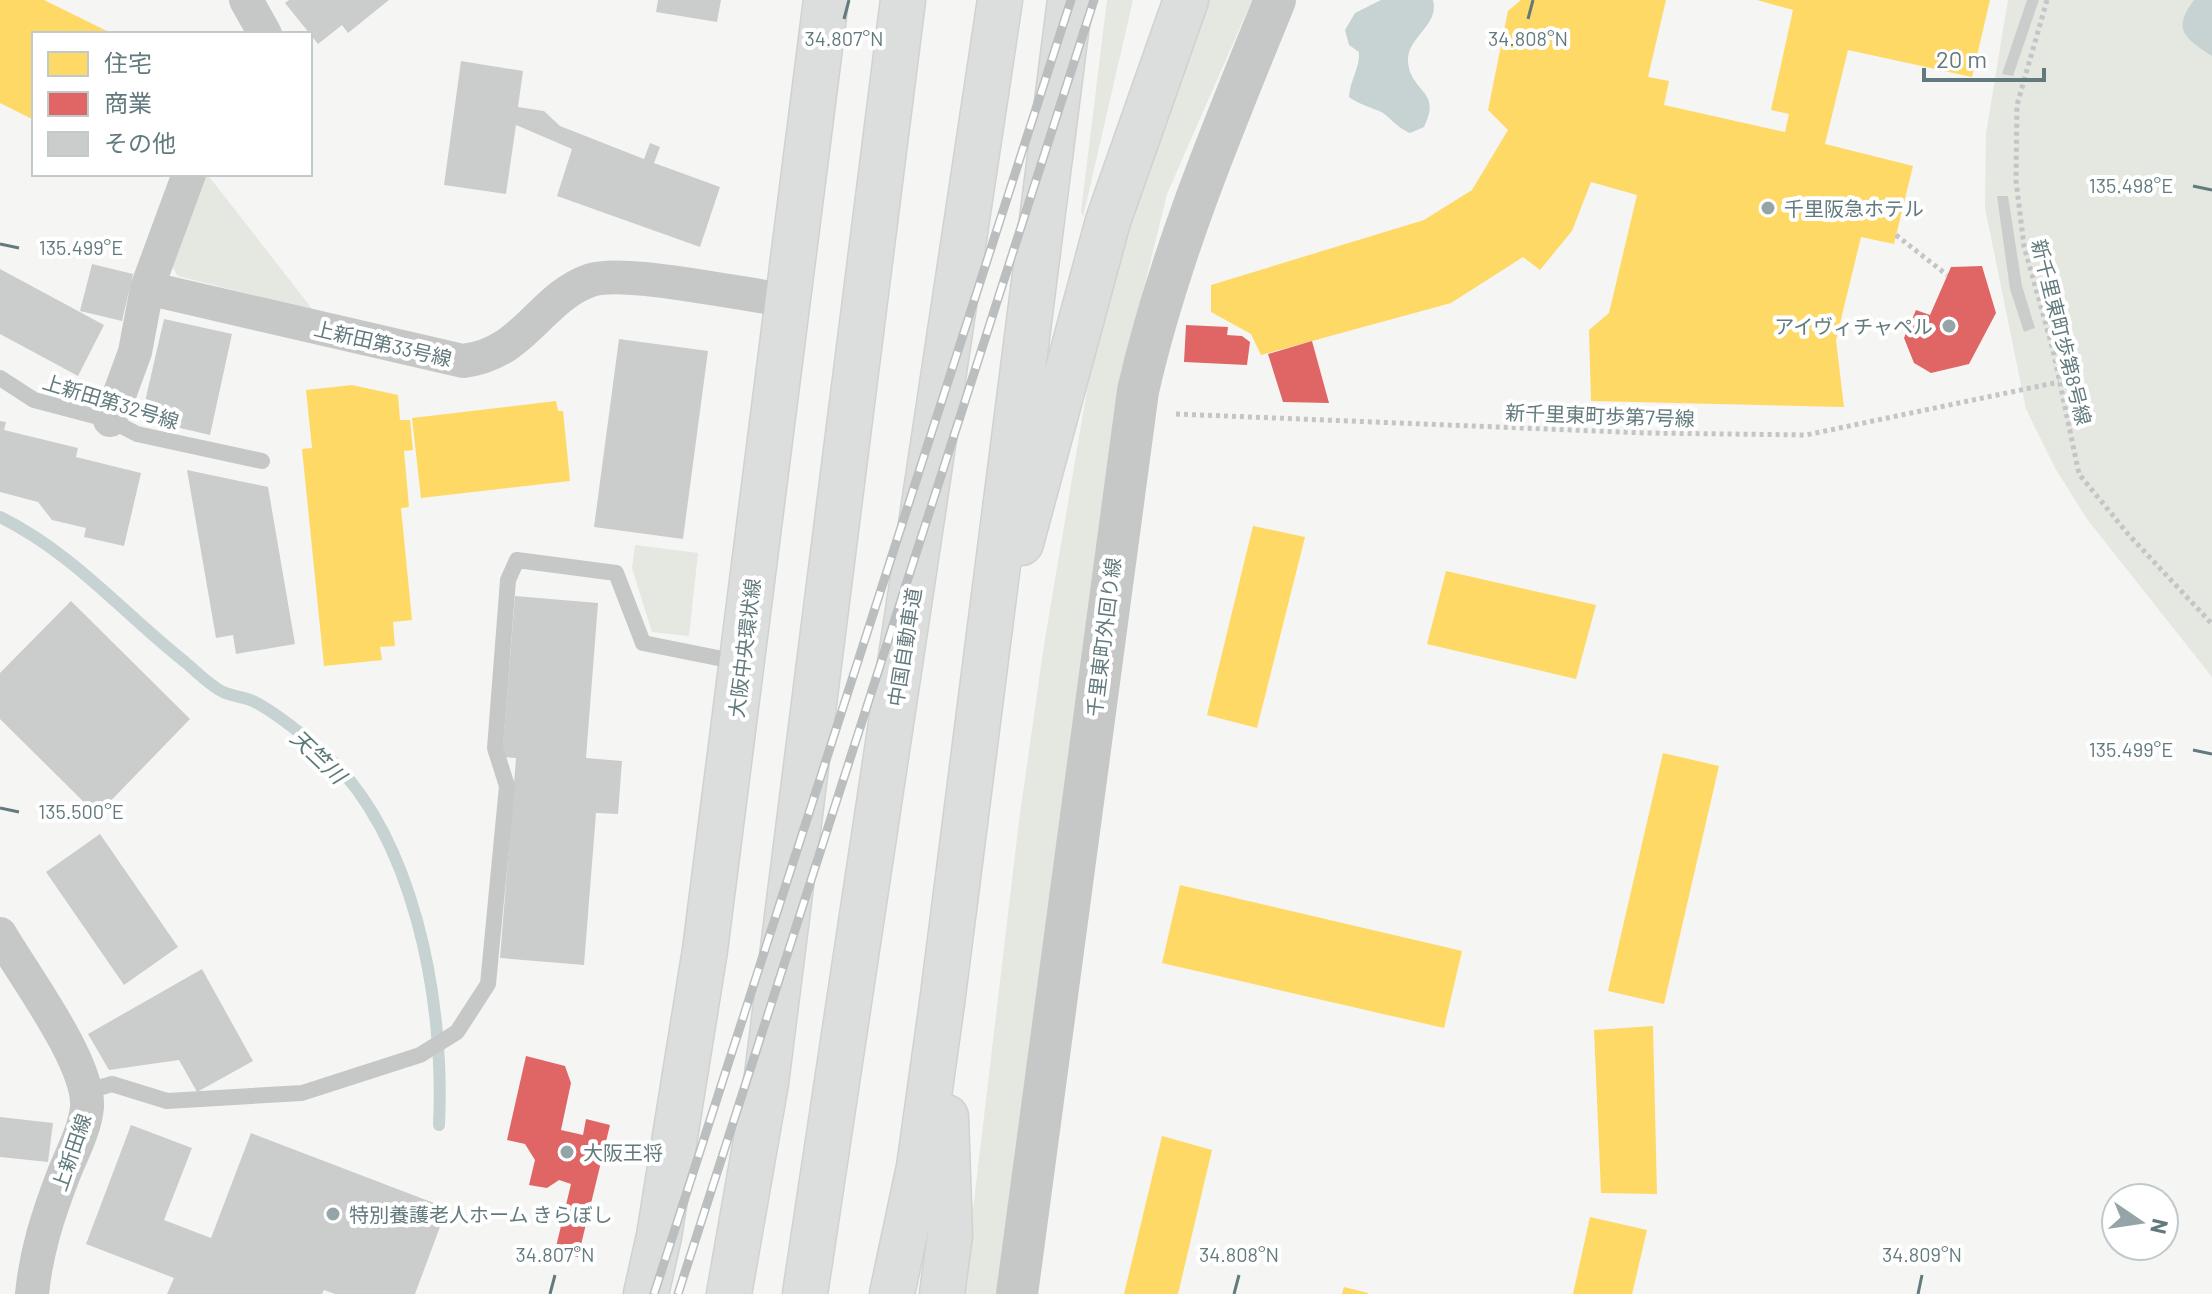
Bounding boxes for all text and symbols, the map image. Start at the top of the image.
text: 34.807°N [804,26,884,50]
text: 34.808°N [1488,26,1568,50]
legend [32,32,312,176]
scale bar [1924,32,2044,82]
text: 20 m [1936,44,1987,73]
text: 住宅 [104,48,152,77]
text: 商業 [104,88,152,117]
text: その他 [104,128,176,157]
text: 135.498°E [2089,173,2173,197]
place label: 千里阪急ホテル [1784,196,1924,220]
marker: 千里阪急ホテル [1759,199,1777,217]
text: 135.499°E [39,235,123,259]
street label: 新千里東町歩第8号線 [2027,237,2097,427]
place label: アイヴィチャペル [1774,314,1933,338]
street label: 上新田第33号線 [312,315,454,371]
marker: アイヴィチャペル [1940,317,1958,335]
street label: 上新田第32号線 [40,369,182,433]
street label: 新千里東町歩第7号線 [1505,400,1695,430]
street label: 千里東町外回り線 [1081,556,1125,718]
street label: 大阪中央環状線 [724,577,764,719]
street label: 中国自動車道 [883,586,925,708]
water label: 天竺川 [286,724,353,790]
text: 135.499°E [2089,737,2173,761]
text: 135.500°E [38,799,124,823]
street label: 上新田線 [47,1110,95,1194]
place label: 大阪王将 [583,1140,663,1164]
marker: 大阪王将 [558,1143,576,1161]
north arrow [2100,1182,2180,1262]
place label: 特別養護老人ホーム きらぼし [349,1202,612,1226]
marker: 特別養護老人ホーム きらぼし [324,1205,342,1223]
text: N [2146,1217,2175,1237]
text: 34.807°N [515,1242,595,1266]
text: 34.808°N [1199,1242,1279,1266]
text: 34.809°N [1882,1242,1962,1266]

